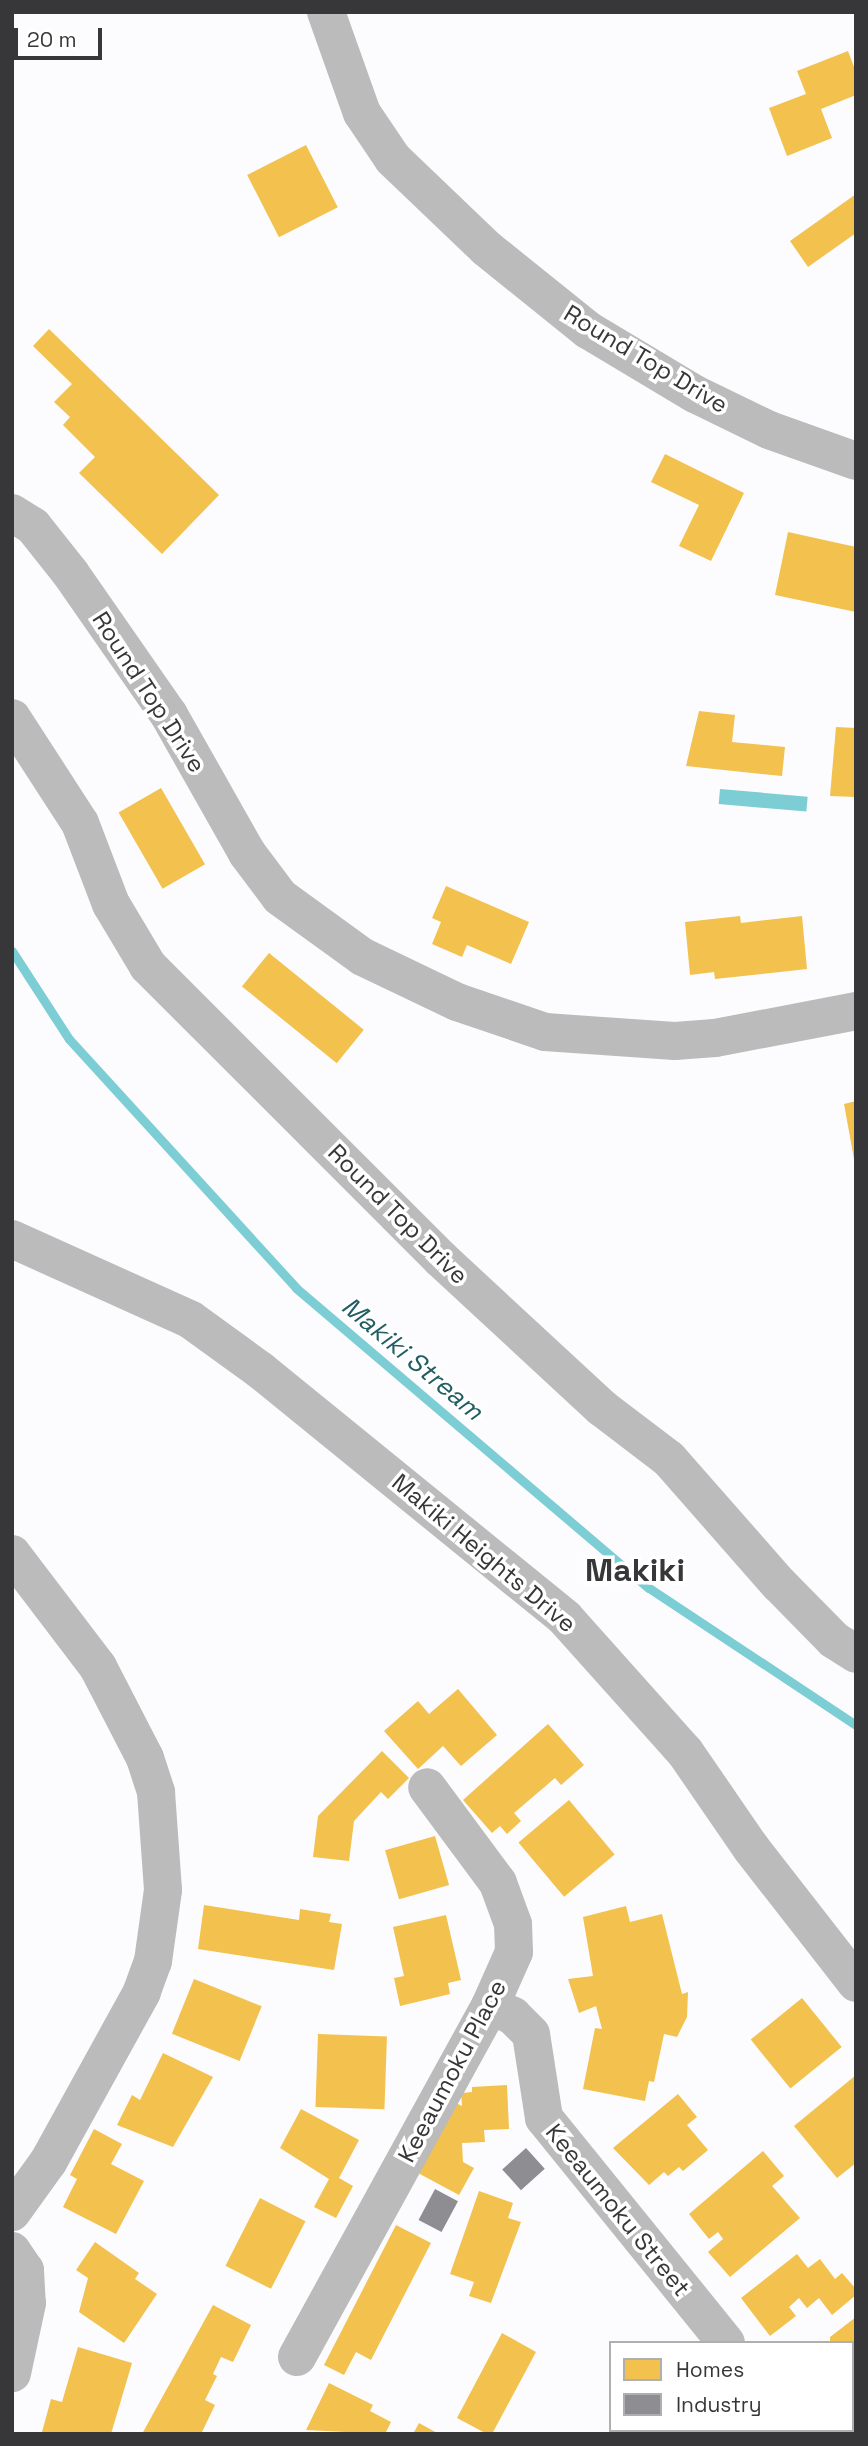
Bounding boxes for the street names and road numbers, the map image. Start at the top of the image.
street label: Round Top Drive [559,299,733,419]
street label: Round Top Drive [86,606,212,778]
street label: Round Top Drive [322,1138,474,1290]
street label: Makiki Heights Drive [386,1468,582,1638]
street label: Keeaumoku Place [392,1975,512,2167]
street label: Keeaumoku Street [540,2118,696,2302]

